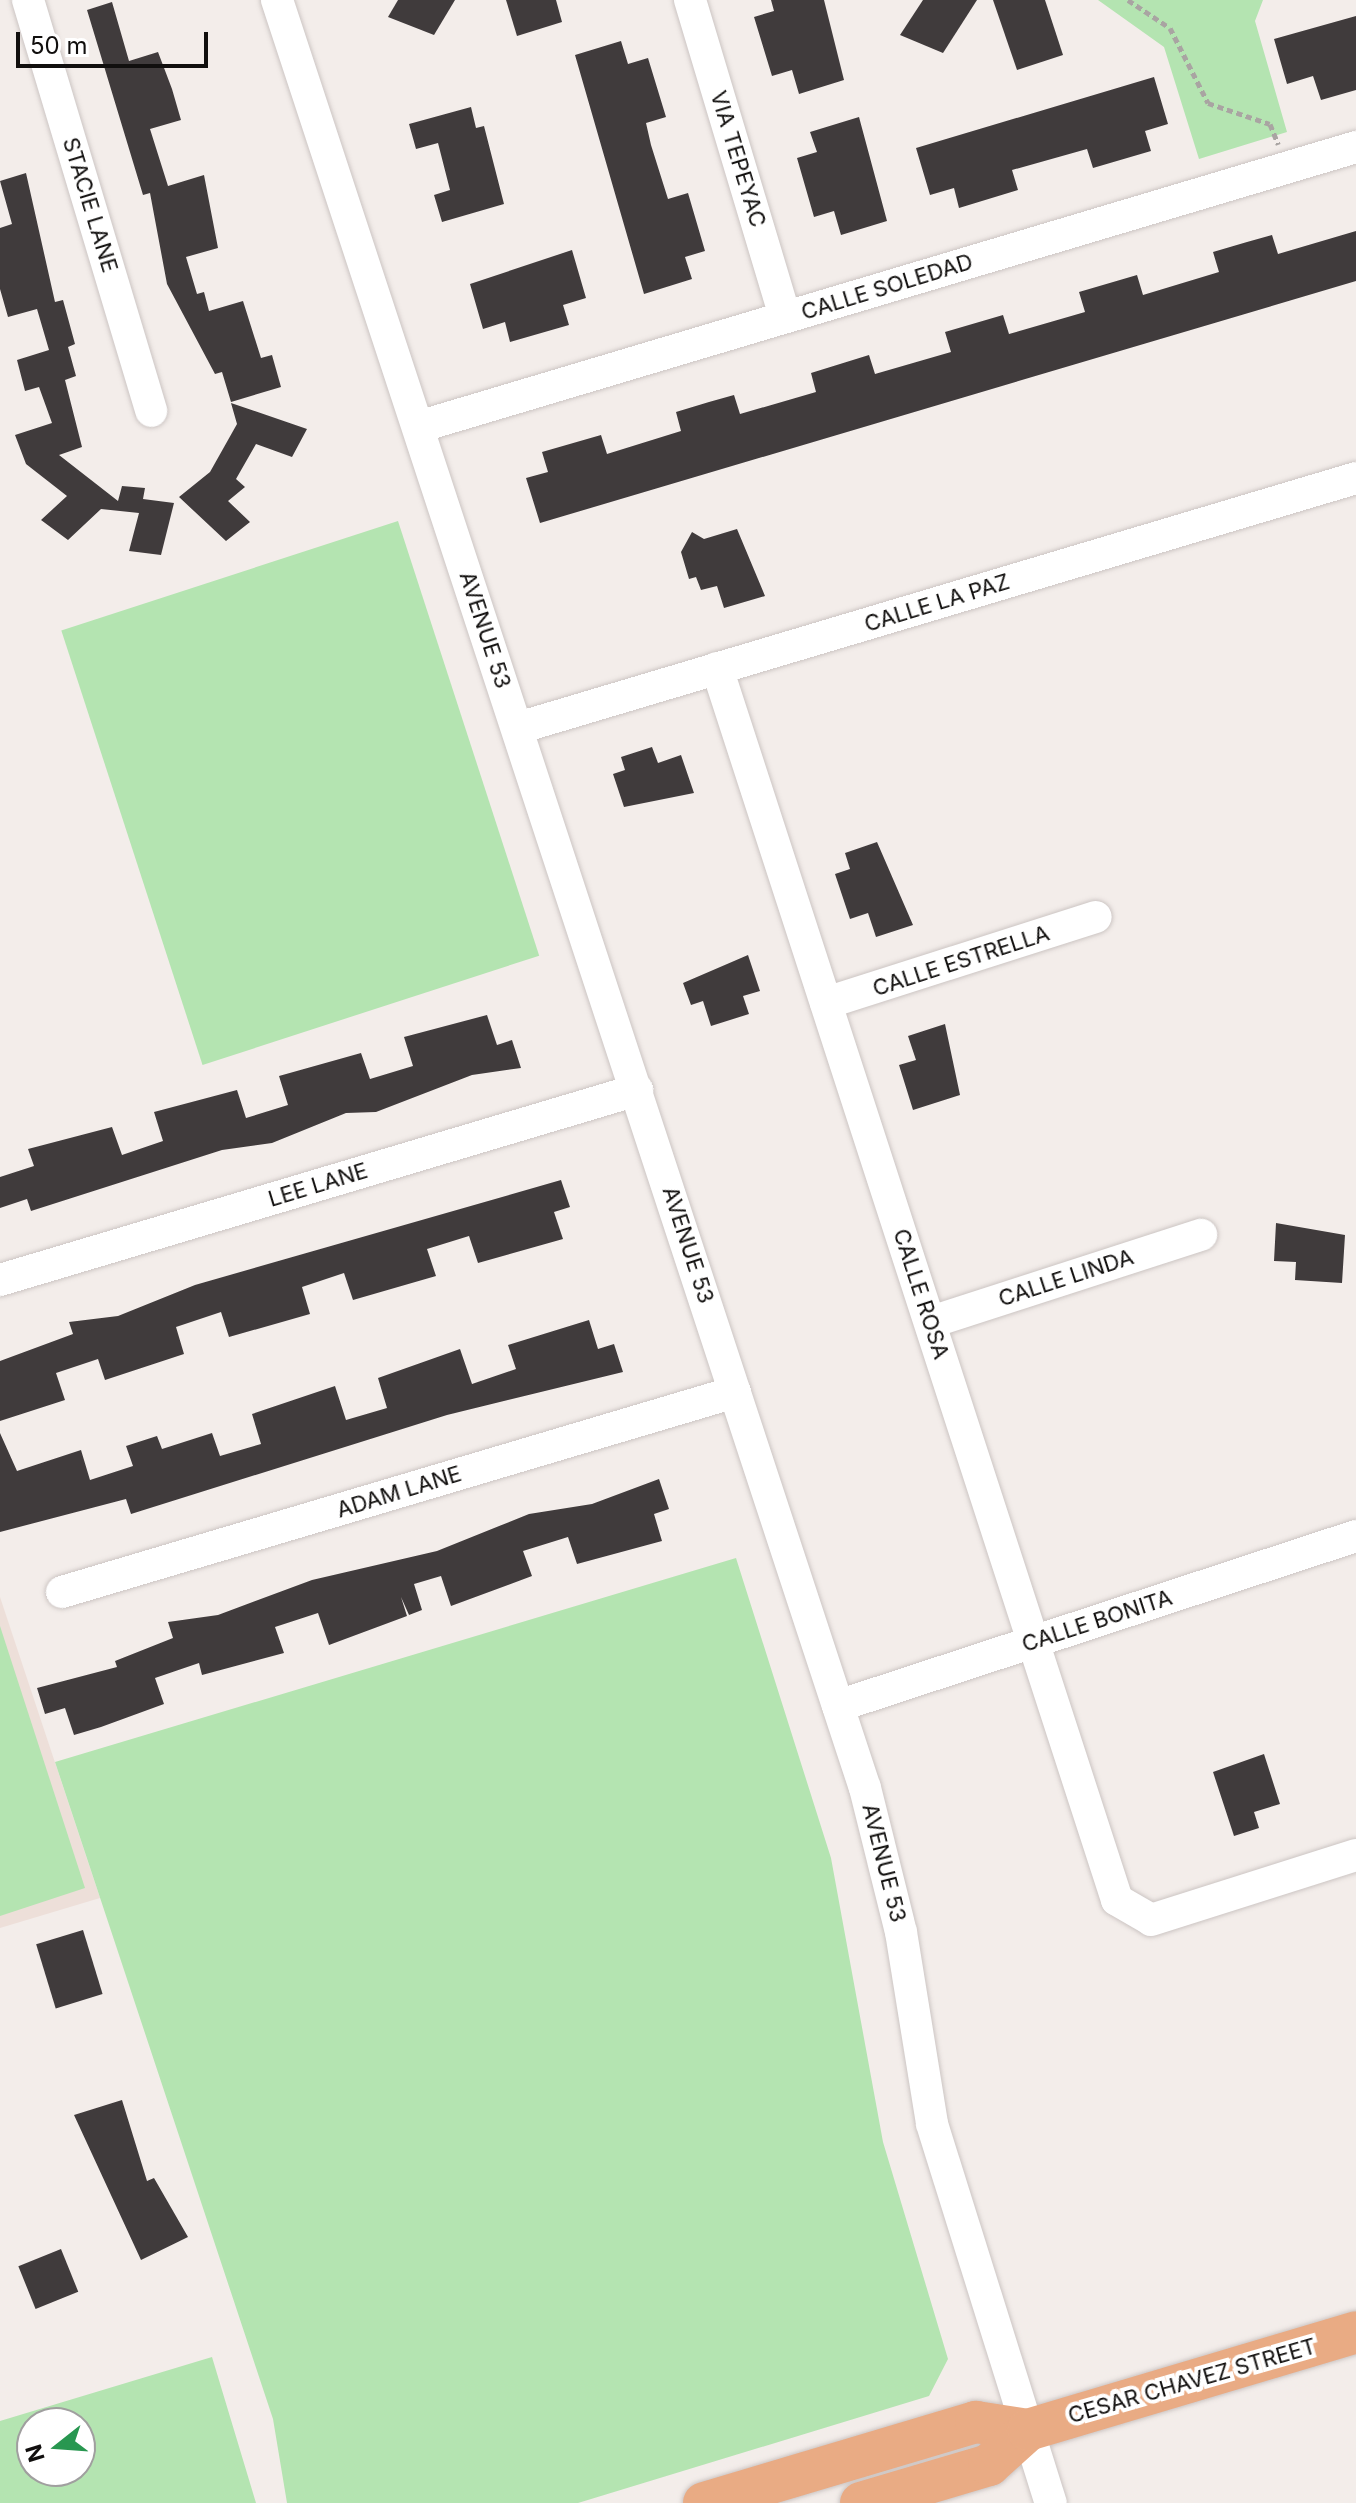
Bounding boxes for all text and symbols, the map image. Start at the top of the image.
scale bar [20,16,212,66]
text: 50 m [30,31,88,60]
street label: VIA TEPEYAC [705,88,771,230]
street label: STACIE LANE [57,134,123,276]
street label: CALLE SOLEDAD [798,248,976,326]
street label: AVENUE 53 [454,568,516,692]
street label: CALLE LA PAZ [861,568,1013,638]
street label: CALLE ESTRELLA [869,920,1053,1002]
street label: LEE LANE [265,1157,371,1213]
street label: AVENUE 53 [657,1183,719,1307]
street label: CALLE ROSA [888,1226,954,1362]
street label: CALLE LINDA [995,1244,1137,1312]
street label: ADAM LANE [333,1461,465,1523]
street label: CALLE BONITA [1019,1584,1175,1658]
street label: AVENUE 53 [857,1801,911,1925]
street label: CESAR CHAVEZ STREET [1065,2333,1319,2429]
north arrow [16,2407,96,2487]
text: N [20,2442,50,2465]

